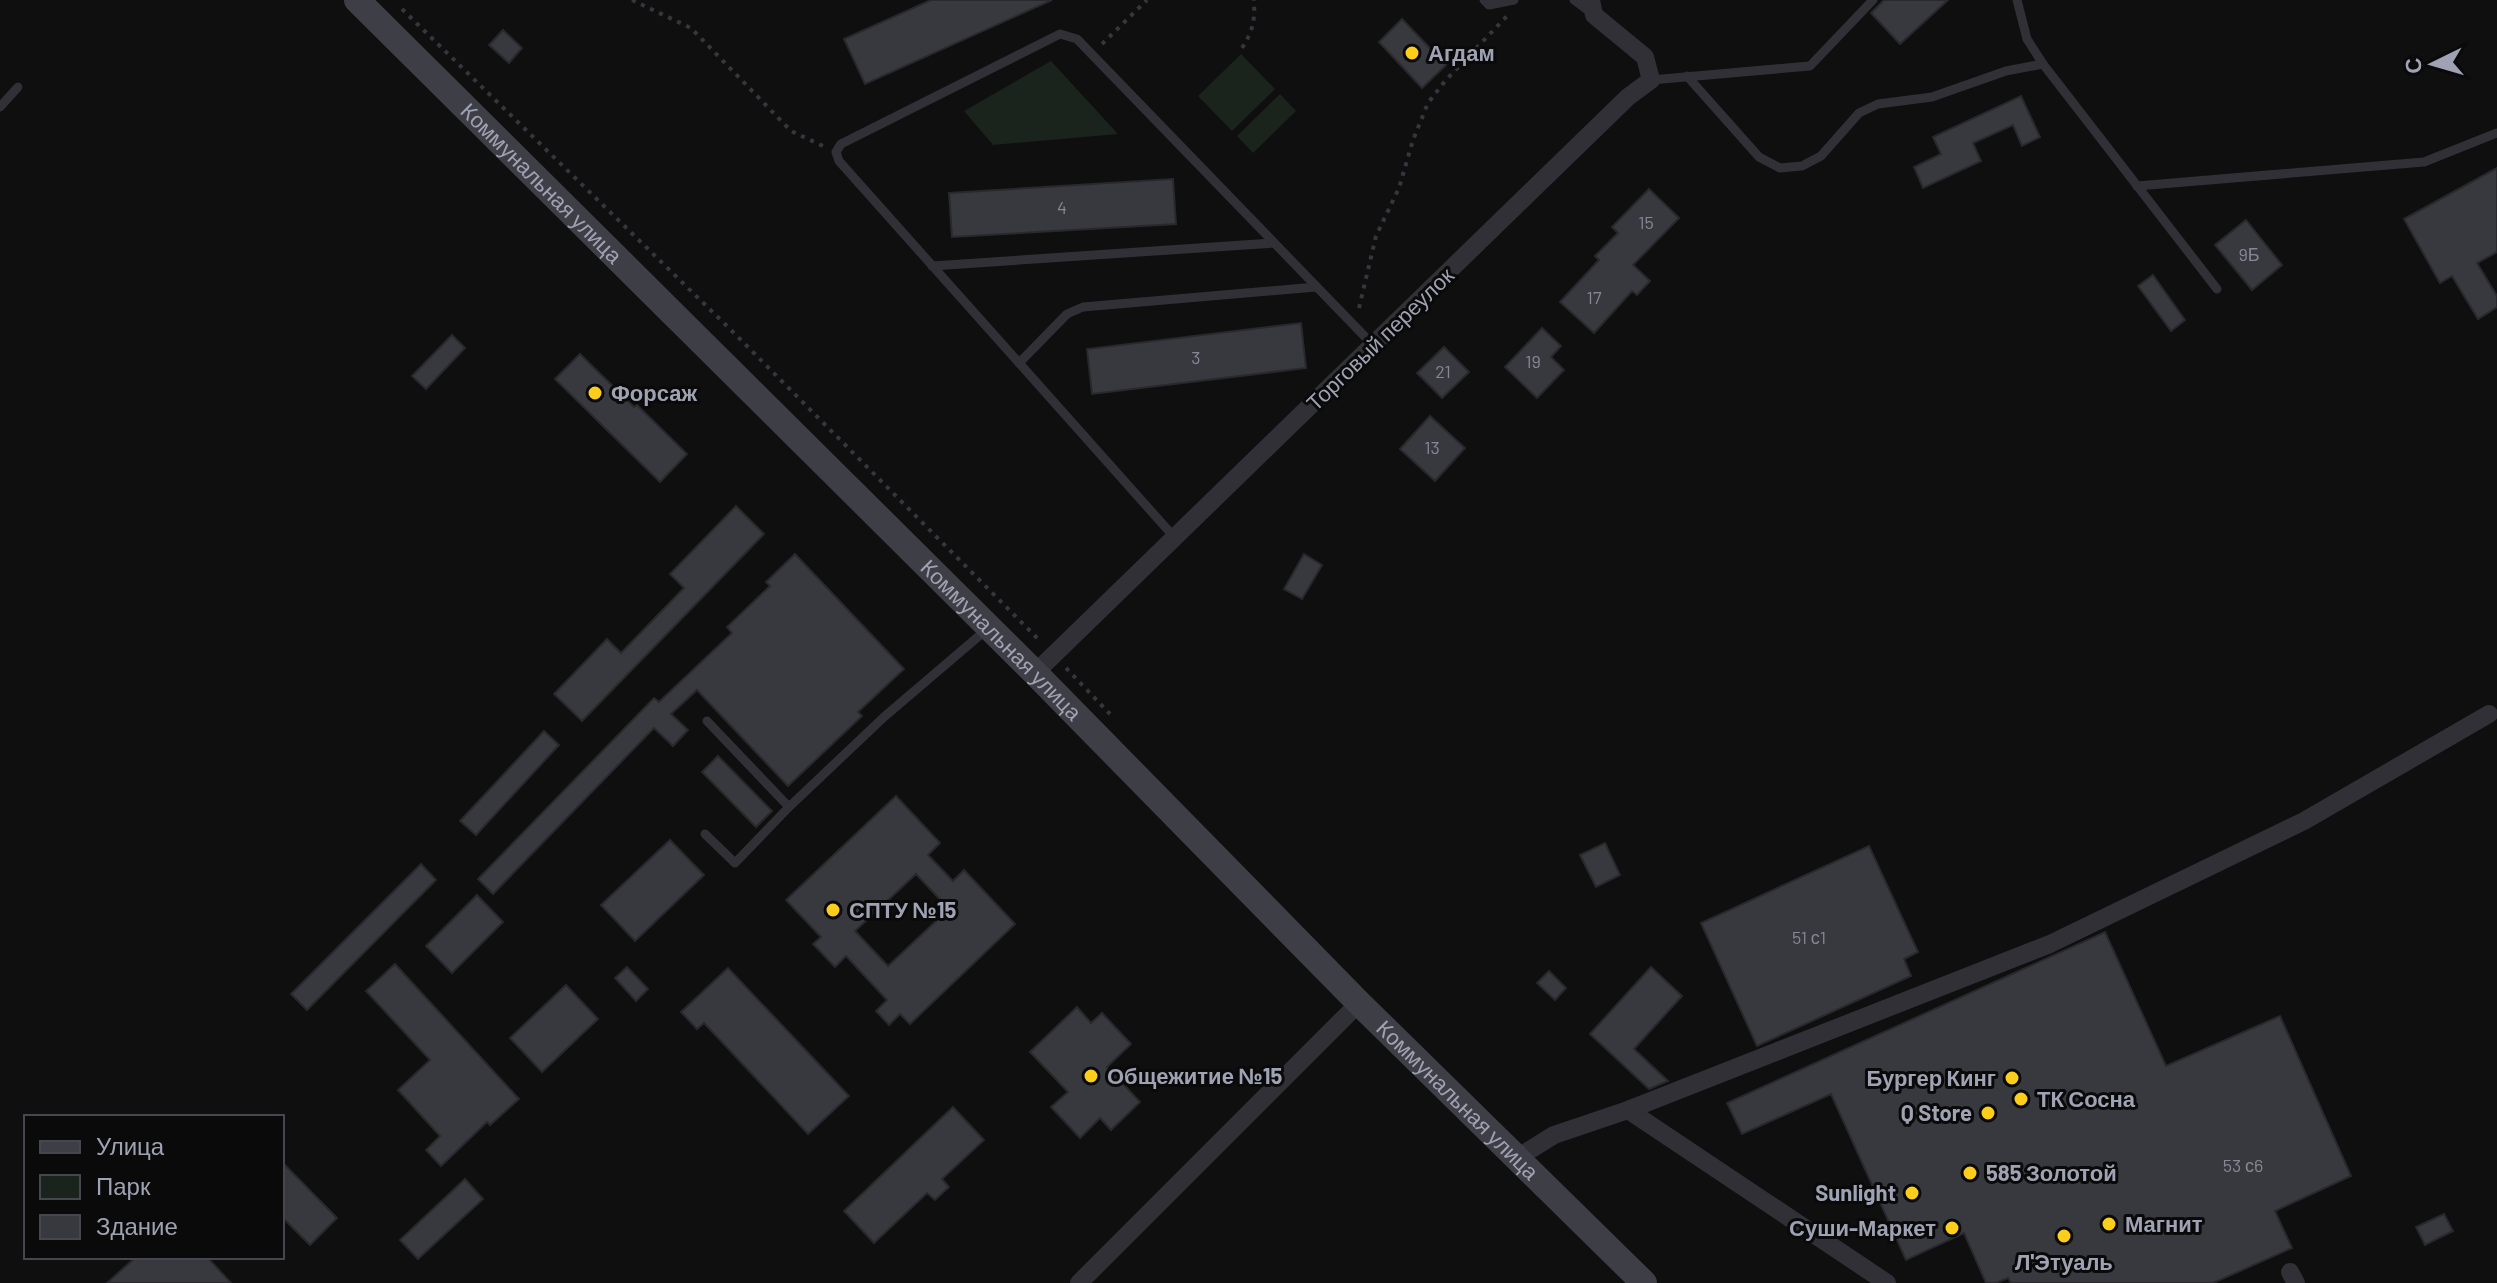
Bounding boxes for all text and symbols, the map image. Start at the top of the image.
north arrow [2393,24,2473,104]
place label: Агдам [1428,39,1495,66]
marker: Агдам [1403,44,1421,62]
text: С [2398,57,2426,75]
street label: Коммунальная улица [456,97,629,268]
house number: 4 [1057,196,1067,218]
house number: 15 [1638,211,1654,233]
house number: 9Б [2238,243,2260,265]
street label: Торговый переулок [1300,261,1459,416]
house number: 17 [1587,286,1602,308]
house number: 3 [1191,346,1201,368]
house number: 19 [1525,350,1541,372]
house number: 21 [1435,360,1451,382]
place label: Форсаж [611,379,697,406]
marker: Форсаж [586,384,604,402]
house number: 13 [1424,436,1440,458]
street label: Коммунальная улица [916,553,1088,725]
place label: СПТУ №15 [849,896,957,922]
marker: СПТУ №15 [824,901,842,919]
house number: 51 с1 [1792,926,1826,948]
street label: Коммунальная улица [1372,1014,1545,1185]
place label: Общежитие №15 [1107,1062,1283,1089]
place label: Бургер Кинг [1866,1064,1996,1091]
marker: Общежитие №15 [1082,1067,1100,1085]
marker: Бургер Кинг [2003,1069,2021,1087]
place label: ТК Сосна [2037,1085,2136,1111]
marker: ТК Сосна [2012,1090,2030,1108]
place label: Q Store [1901,1099,1972,1125]
marker: Q Store [1979,1104,1997,1122]
legend [24,1115,284,1259]
text: Улица [96,1131,165,1160]
house number: 53 с6 [2223,1154,2263,1176]
place label: 585 Золотой [1986,1159,2117,1185]
marker: 585 Золотой [1961,1164,1979,1182]
text: Парк [96,1171,151,1200]
place label: Sunlight [1815,1179,1896,1205]
marker: Sunlight [1903,1184,1921,1202]
place label: Магнит [2125,1210,2203,1236]
text: Здание [96,1211,178,1240]
place label: Суши-Маркет [1789,1214,1936,1241]
marker: Магнит [2100,1215,2118,1233]
marker: Суши-Маркет [1943,1219,1961,1237]
marker: Л'Этуаль [2055,1227,2073,1245]
place label: Л'Этуаль [2015,1248,2113,1275]

